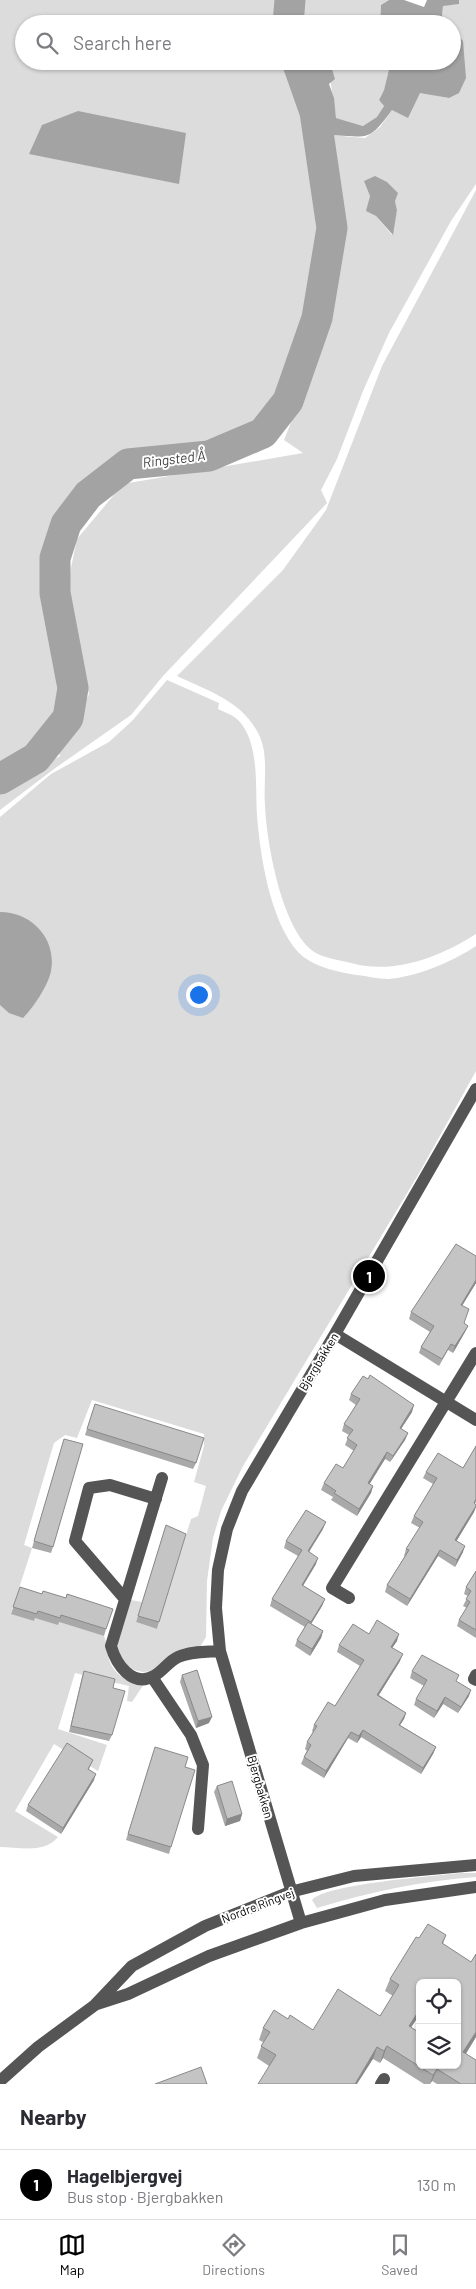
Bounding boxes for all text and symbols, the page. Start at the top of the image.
search box [15,15,461,70]
icon: search [33,29,61,57]
text: Search here [73,31,172,54]
water label: Ringsted Å [142,446,206,471]
your location [186,982,212,1008]
pin: 1 [353,1257,385,1295]
street label: Bjergbakken [295,1330,341,1393]
street label: Bjergbakken [245,1754,277,1820]
street label: Nordre Ringvej [219,1885,296,1925]
map controls [416,1979,461,2069]
button: locate [416,1979,461,2024]
button: layers [416,2024,461,2069]
text: Nearby [20,2104,86,2129]
text: Hagelbjergvej [67,2164,182,2187]
text: 1 [33,2175,39,2194]
text: 130 m [417,2175,456,2194]
text: Bus stop · Bjergbakken [67,2187,223,2206]
tab: Map [58,2231,86,2278]
tab: Directions [202,2231,265,2278]
tab: Saved [381,2231,418,2278]

